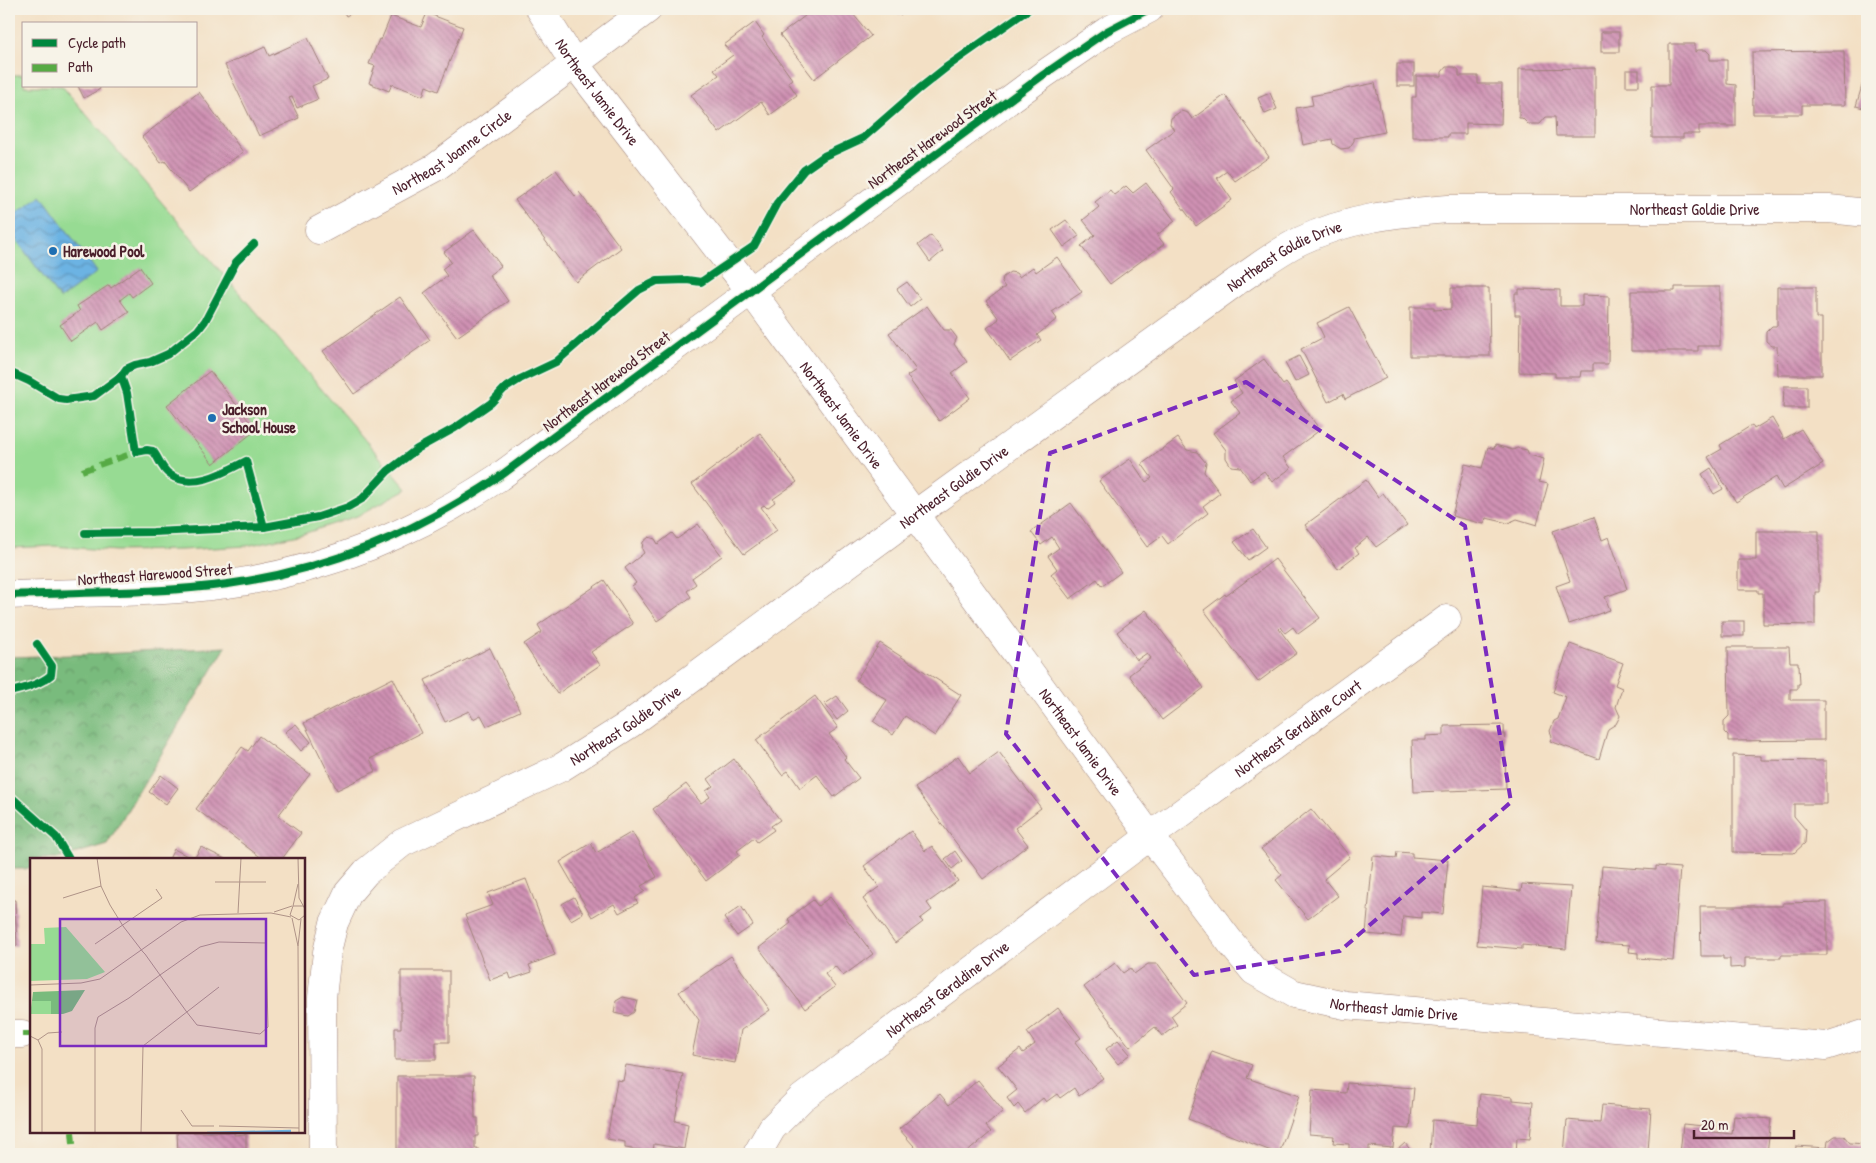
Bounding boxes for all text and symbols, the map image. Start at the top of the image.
legend [22,22,198,88]
text: Cycle path [68,32,126,53]
street label: Northeast Jamie Drive [550,34,645,150]
text: Path [68,56,93,77]
street label: Northeast Harewood Street [863,84,1002,193]
street label: Northeast Joanne Circle [388,103,516,200]
street label: Northeast Goldie Drive [1630,198,1760,220]
street label: Northeast Goldie Drive [1222,215,1345,297]
place label: Harewood Pool [63,240,145,262]
marker: Harewood Pool [47,245,59,257]
street label: Northeast Harewood Street [537,325,675,436]
street label: Northeast Jamie Drive [795,357,889,474]
place label: Jackson School House [222,398,297,438]
marker: Jackson School House [206,412,218,424]
street label: Northeast Goldie Drive [894,439,1013,533]
street label: Northeast Harewood Street [77,558,234,590]
street label: Northeast Geraldine Court [1230,674,1366,782]
street label: Northeast Goldie Drive [565,679,686,771]
street label: Northeast Jamie Drive [1034,683,1128,800]
inset map [30,858,305,1133]
street label: Northeast Geraldine Drive [881,935,1014,1043]
street label: Northeast Jamie Drive [1328,991,1460,1026]
scale bar [1694,1108,1794,1140]
text: 20 m [1701,1114,1728,1135]

